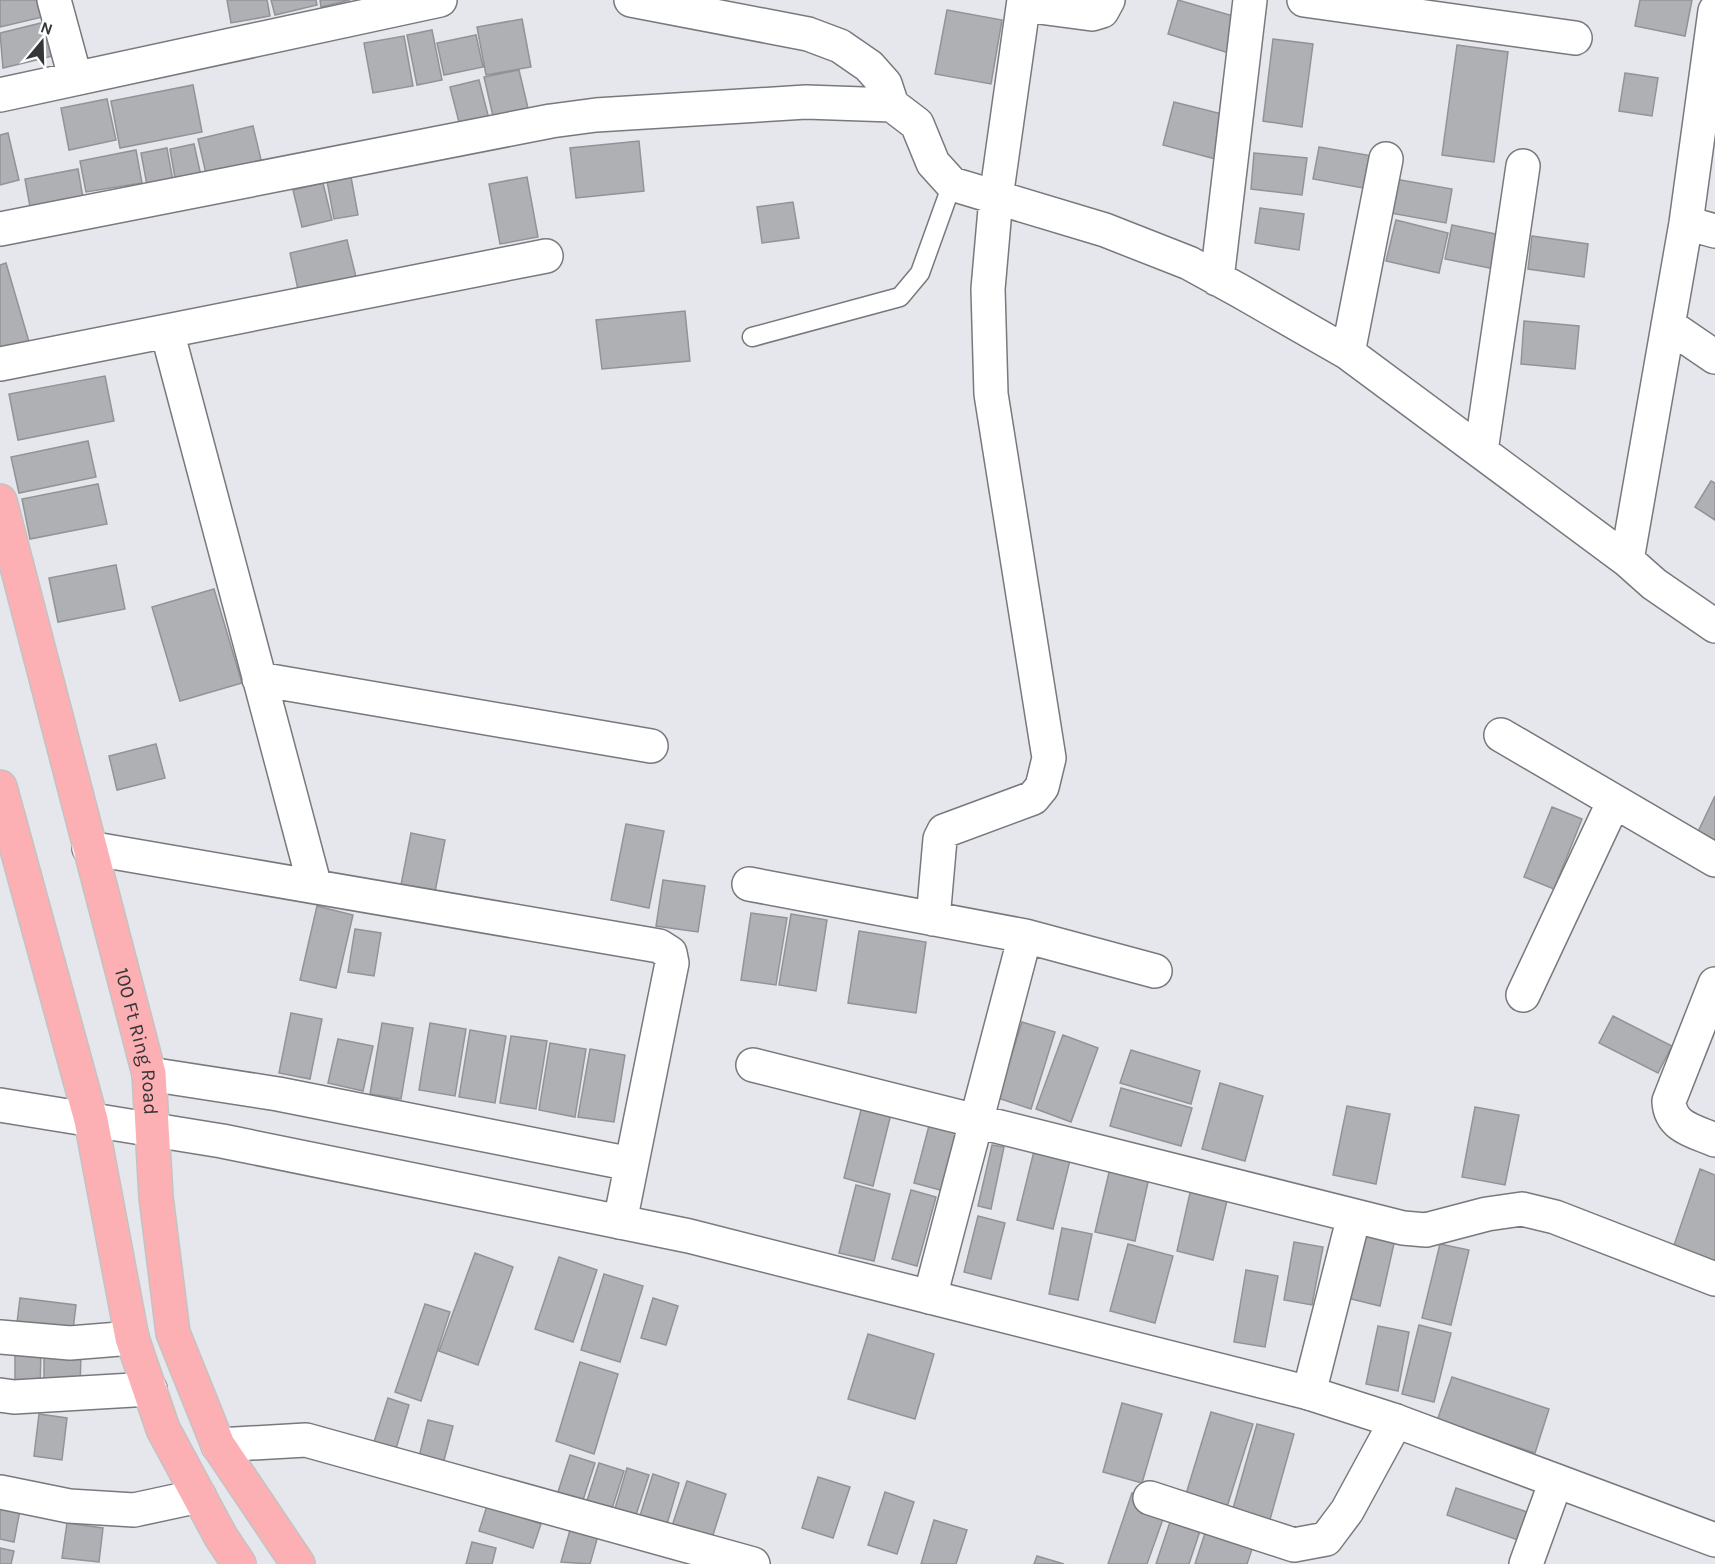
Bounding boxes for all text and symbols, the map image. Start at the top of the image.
north arrow [12,12,72,72]
text: N [38,17,55,39]
street label: 100 Ft Ring Road [110,966,162,1116]

